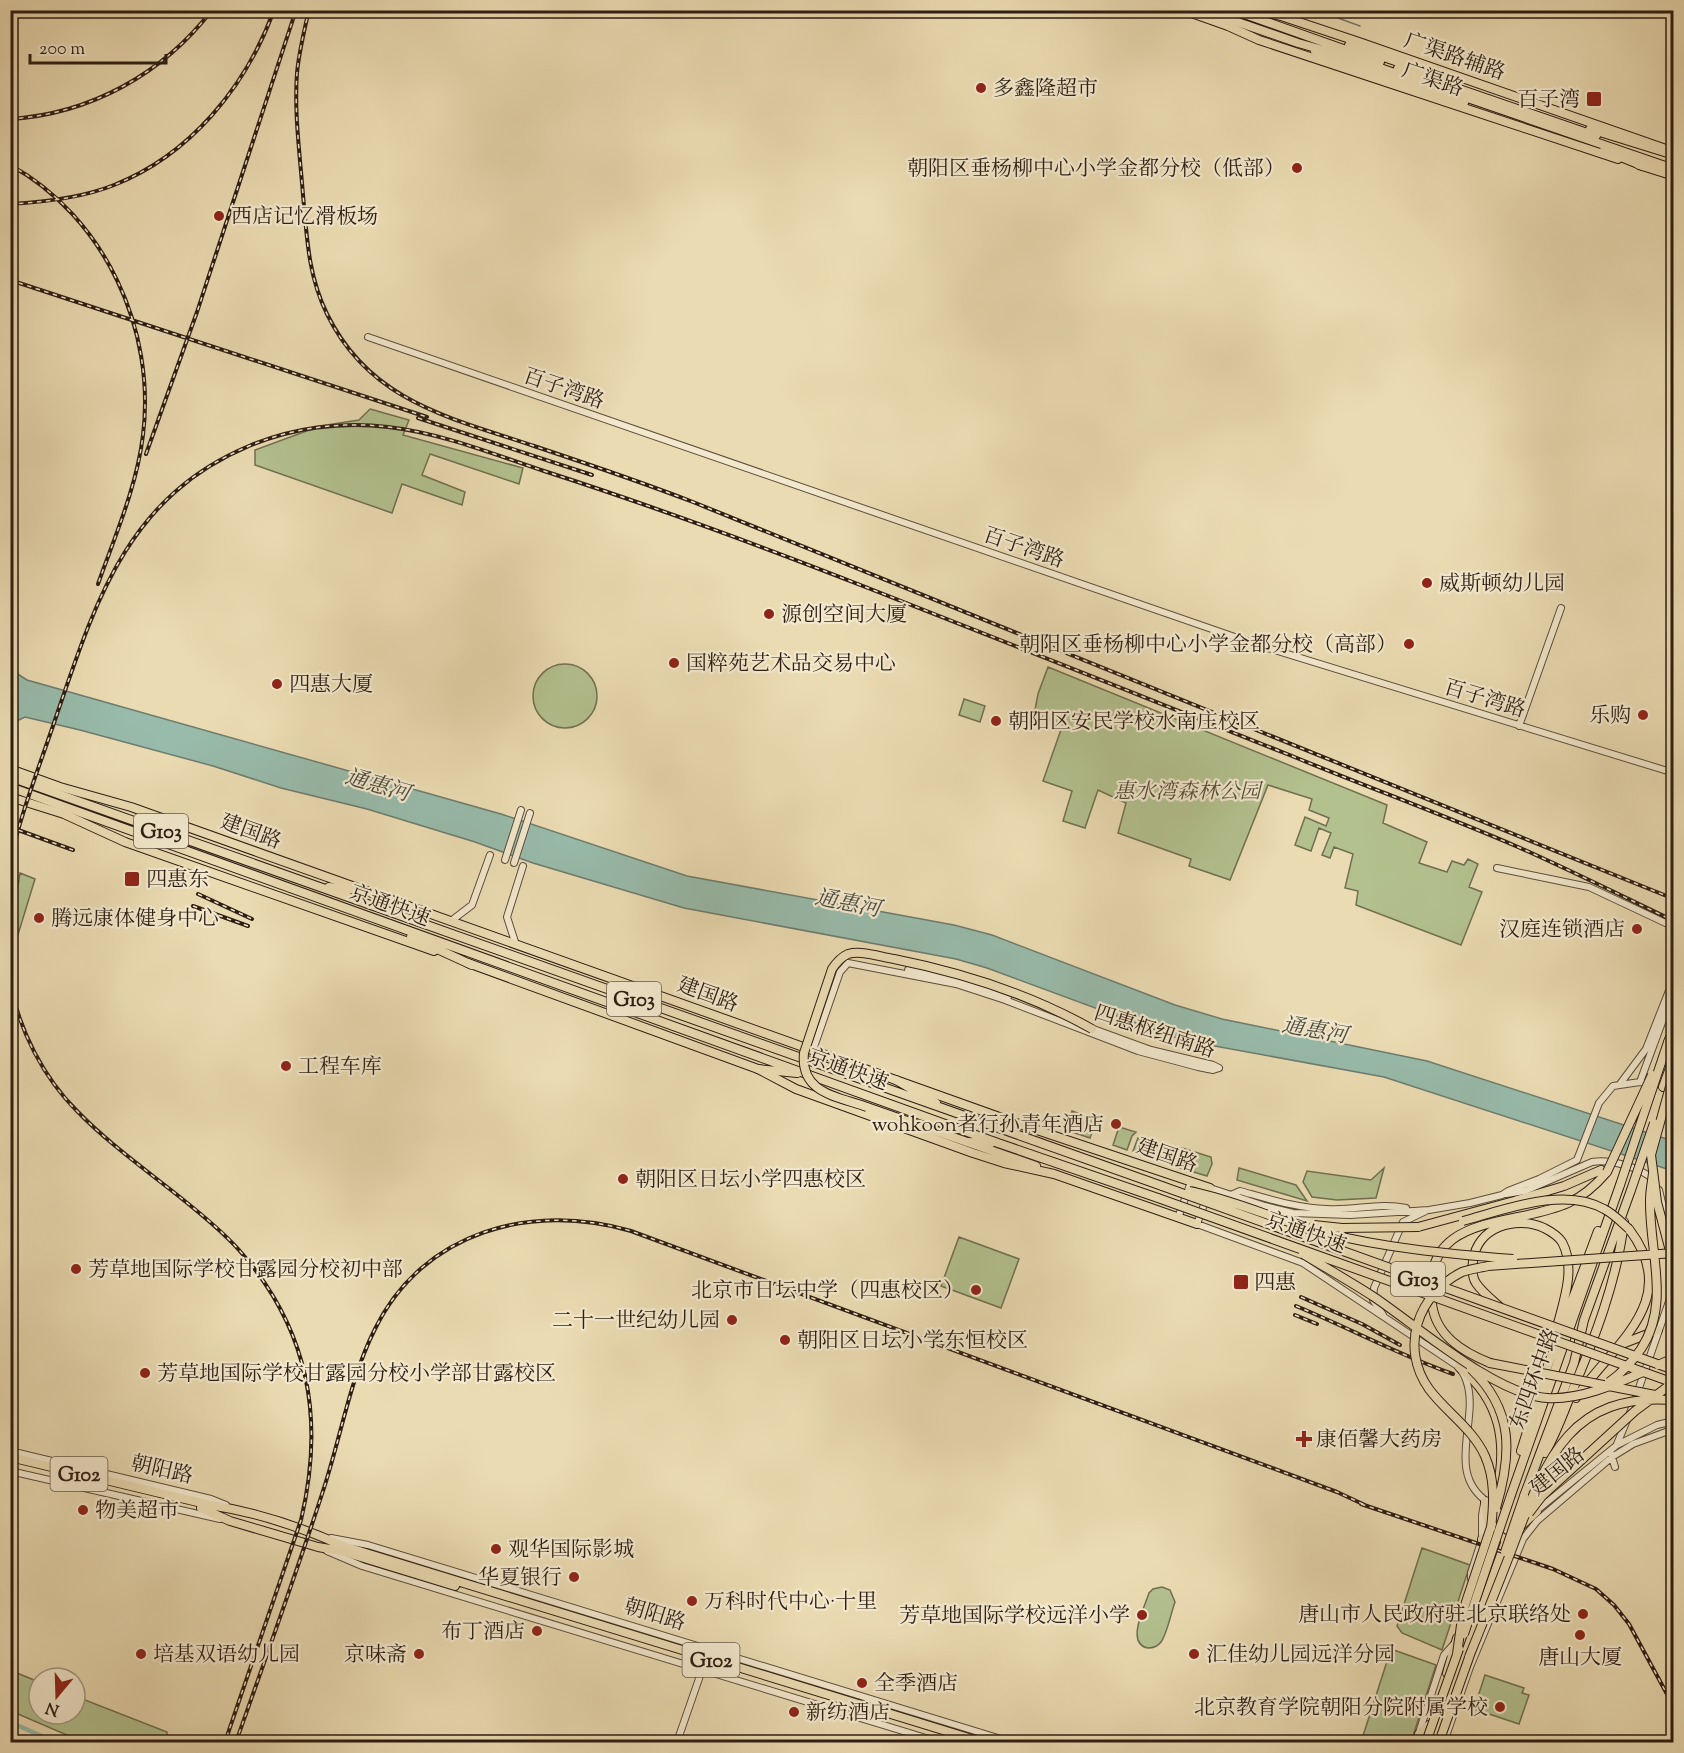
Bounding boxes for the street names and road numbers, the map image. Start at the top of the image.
street label: 广渠路辅路 [1401,27,1509,85]
street label: 广渠路 [1399,57,1467,101]
street label: 百子湾路 [519,362,608,418]
street label: 百子湾路 [979,521,1068,577]
street label: 百子湾路 [1440,673,1529,727]
street label: 建国路 [216,808,285,858]
road number: G103 [134,814,188,848]
street label: 京通快速 [345,878,434,935]
street label: 建国路 [673,971,742,1021]
road number: G103 [607,982,661,1016]
street label: 四惠枢纽南路 [1090,999,1219,1067]
street label: 京通快速 [803,1042,892,1099]
street label: 建国路 [1132,1132,1201,1181]
street label: 京通快速 [1261,1205,1350,1262]
road number: G103 [1391,1262,1445,1296]
street label: 东四环中路 [1504,1325,1568,1434]
street label: 建国路 [1524,1441,1592,1504]
street label: 朝阳路 [127,1449,196,1493]
road number: G102 [50,1457,107,1491]
street label: 朝阳路 [620,1592,689,1639]
road number: G102 [682,1643,740,1677]

